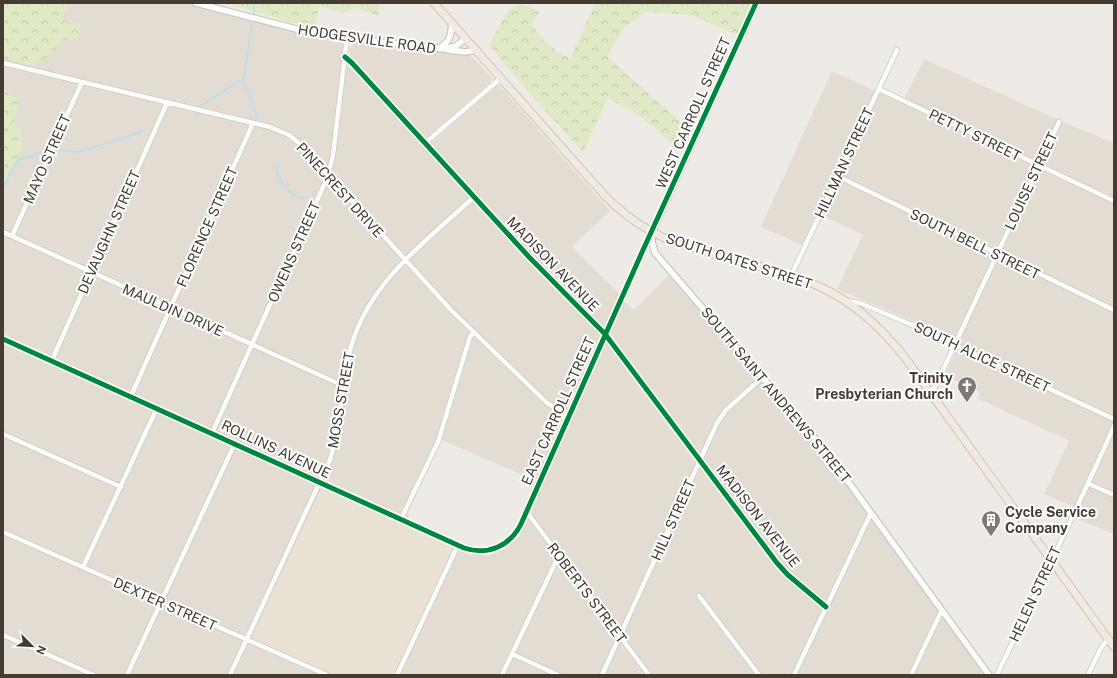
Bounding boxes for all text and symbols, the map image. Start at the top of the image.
street label: HODGESVILLE ROAD [297,21,437,57]
street label: WEST CARROLL STREET [652,35,734,191]
street label: HILLMAN STREET [811,105,877,221]
street label: PETTY STREET [926,106,1024,164]
street label: MAYO STREET [20,112,74,206]
street label: LOUISE STREET [1001,130,1061,232]
street label: PINECREST DRIVE [293,139,387,241]
street label: FLORENCE STREET [173,164,241,290]
street label: DEVAUGHN STREET [75,168,143,296]
street label: OWENS STREET [265,199,323,305]
street label: SOUTH BELL STREET [908,206,1042,282]
street label: MADISON AVENUE [504,214,602,314]
street label: SOUTH OATES STREET [664,230,814,292]
street label: MAULDIN DRIVE [120,281,226,339]
street label: SOUTH SAINT ANDREWS STREET [698,304,854,486]
street label: SOUTH ALICE STREET [911,318,1053,396]
street label: EAST CARROLL STREET [518,335,598,487]
street label: MOSS STREET [325,350,357,450]
place label: Trinity Presbyterian Church [815,370,953,402]
church icon: Trinity Presbyterian Church [956,375,978,403]
street label: ROLLINS AVENUE [219,417,333,481]
street label: MADISON AVENUE [713,462,803,570]
street label: HILL STREET [648,477,698,563]
place label: Cycle Service Company [1005,504,1096,536]
building icon: Cycle Service Company [980,509,1002,537]
street label: ROBERTS STREET [544,540,630,646]
street label: HELEN STREET [1006,544,1064,644]
street label: DEXTER STREET [111,574,219,634]
north arrow [12,626,52,666]
text: N [34,644,48,656]

